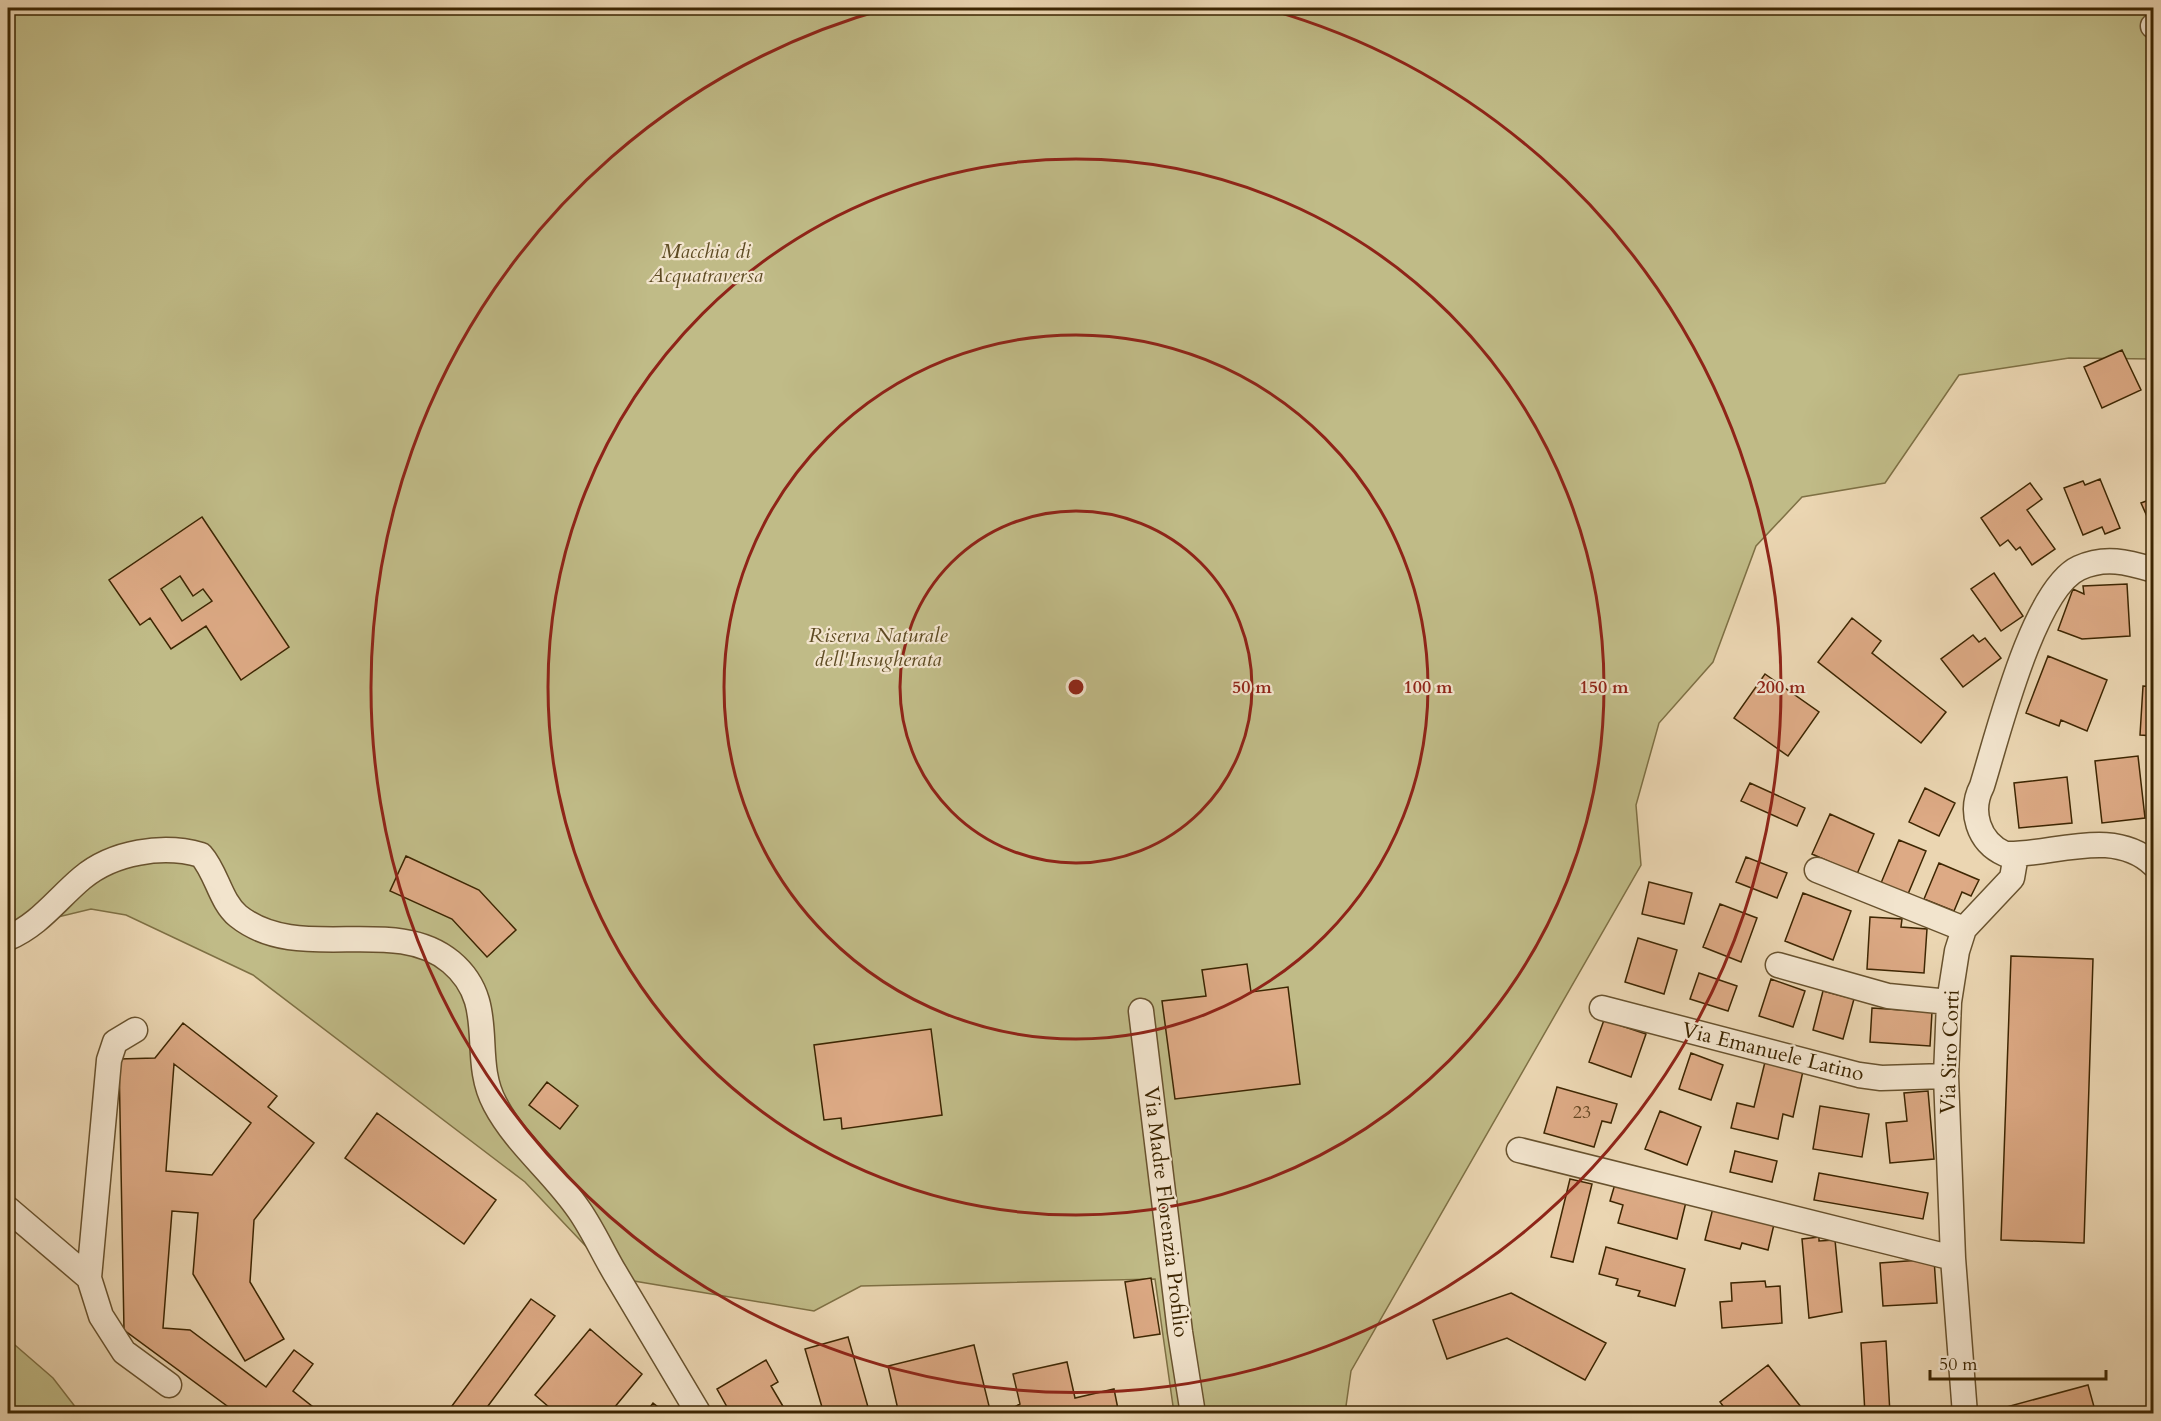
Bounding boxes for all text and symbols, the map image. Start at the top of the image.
park label: Macchia di Acquatraversa [648,237,763,290]
park label: Riserva Naturale dell'Insugherata [808,621,948,674]
text: 50 m [1232,675,1272,700]
text: 100 m [1403,675,1453,700]
text: 150 m [1579,675,1629,700]
text: 200 m [1756,675,1806,700]
centre of rings [1066,677,1086,697]
street label: Via Siro Corti [1933,989,1967,1115]
street label: Via Emanuele Latino [1679,1015,1867,1089]
street label: Via Madre Florenzia Profilio [1136,1085,1196,1339]
house number: 23 [1573,1100,1591,1125]
scale bar [1930,1343,2106,1381]
text: 50 m [1939,1352,1978,1377]

